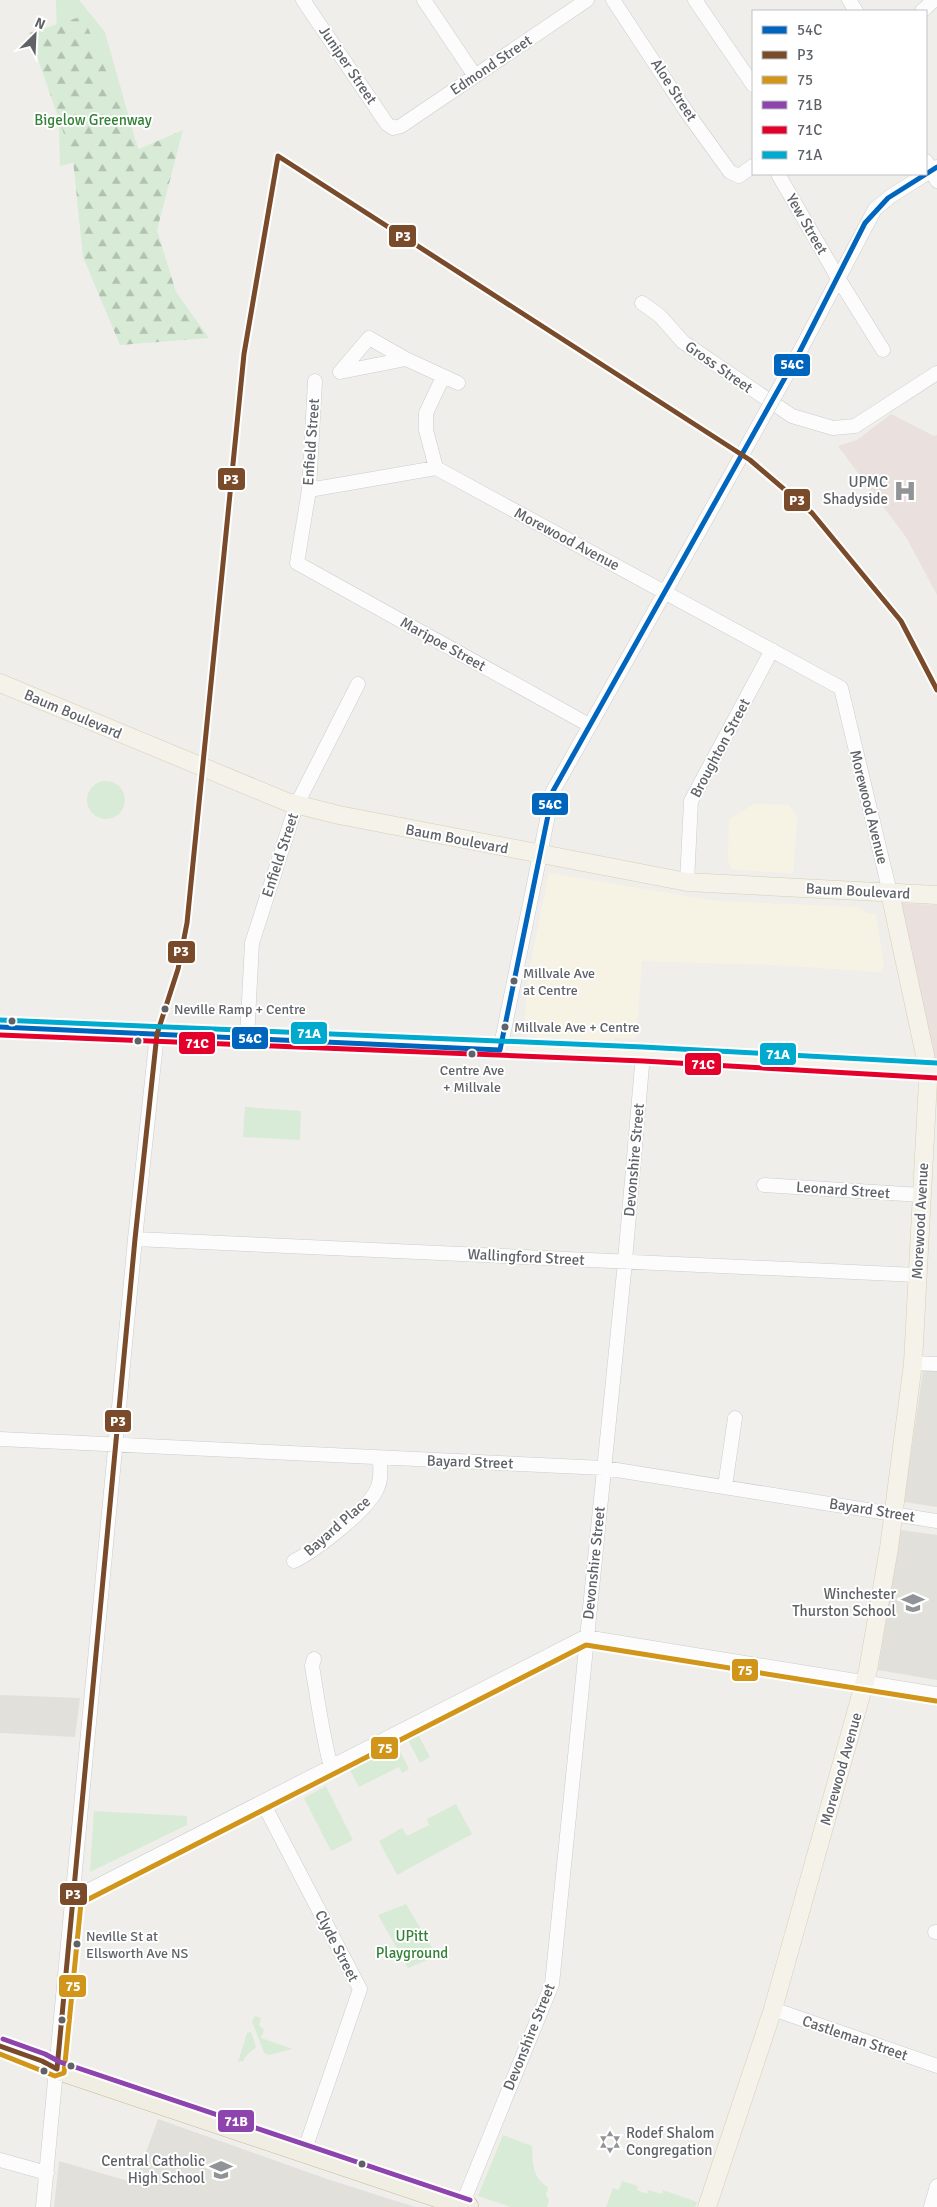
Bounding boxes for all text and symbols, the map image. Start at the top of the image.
north arrow [10,10,60,60]
legend [752,10,927,175]
text: N [32,14,48,33]
text: 54C [797,21,822,39]
street label: Juniper Street [315,22,381,108]
street label: Edmond Street [447,31,535,99]
text: P3 [797,46,814,64]
street label: Aloe Street [647,55,701,125]
text: 75 [797,71,813,89]
text: 71B [797,96,822,114]
park label: Bigelow Greenway [34,111,152,129]
text: 71C [797,121,822,139]
text: 71A [797,146,822,164]
street label: Yew Street [782,190,832,258]
line badge: P3 [388,224,417,248]
text: P3 [395,228,411,245]
street label: Gross Street [682,337,756,397]
line badge: 54C [773,353,811,377]
text: 54C [780,356,804,373]
street label: Enfield Street [299,398,323,486]
line badge: P3 [217,467,246,491]
text: P3 [223,471,239,488]
place label: UPMC Shadyside [823,473,888,508]
hospital icon: UPMC Shadyside [892,478,918,504]
line badge: P3 [783,488,811,512]
text: P3 [789,492,805,509]
street label: Morewood Avenue [511,504,623,574]
street label: Maripoe Street [397,613,489,675]
street label: Baum Boulevard [21,685,125,743]
street label: Broughton Street [686,695,754,801]
street label: Morewood Avenue [846,748,892,866]
line badge: 54C [531,792,569,816]
text: 54C [538,796,562,813]
street label: Enfield Street [258,811,302,899]
street label: Baum Boulevard [404,820,510,858]
street label: Baum Boulevard [805,879,911,903]
line badge: P3 [167,940,196,964]
text: P3 [173,943,189,960]
place label: Millvale Ave at Centre [523,965,595,999]
marker: Millvale Ave at Centre [509,976,519,986]
place label: Neville Ramp + Centre [174,1001,306,1018]
marker: Neville Ramp + Centre [160,1004,170,1014]
unlabelled marker [7,1016,17,1026]
place label: Millvale Ave + Centre [514,1019,640,1036]
line badge: 71A [290,1021,328,1045]
marker: Millvale Ave + Centre [500,1022,510,1032]
text: 71A [297,1025,321,1042]
line badge: 54C [231,1026,269,1050]
text: 54C [238,1030,262,1047]
line badge: 71C [178,1031,216,1055]
text: 71C [185,1035,209,1052]
unlabelled marker [133,1036,143,1046]
line badge: 71A [759,1042,797,1066]
text: 71A [766,1046,790,1063]
marker: Centre Ave + Millvale [467,1049,477,1059]
line badge: 71C [684,1052,722,1076]
text: 71C [691,1056,715,1073]
place label: Centre Ave + Millvale [440,1062,504,1096]
street label: Devonshire Street [620,1103,648,1217]
street label: Morewood Avenue [908,1162,932,1280]
street label: Leonard Street [795,1178,891,1202]
street label: Wallingford Street [467,1245,585,1269]
line badge: P3 [104,1409,132,1433]
text: P3 [110,1413,126,1430]
street label: Bayard Street [426,1451,514,1473]
street label: Bayard Place [300,1492,374,1560]
street label: Bayard Street [828,1494,916,1526]
street label: Devonshire Street [579,1506,609,1620]
place label: Winchester Thurston School [792,1585,896,1620]
school or university icon: Winchester Thurston School [900,1590,926,1616]
line badge: 75 [731,1658,759,1682]
text: 75 [737,1662,753,1679]
street label: Morewood Avenue [816,1710,866,1828]
line badge: 75 [370,1736,399,1760]
text: 75 [377,1740,393,1757]
line badge: P3 [59,1882,88,1906]
text: P3 [65,1886,81,1903]
street label: Clyde Street [311,1907,363,1985]
park label: UPitt Playground [376,1927,448,1962]
place label: Neville St at Ellsworth Ave NS [86,1928,188,1962]
marker: Neville St at Ellsworth Ave NS [72,1939,82,1949]
line badge: 75 [58,1974,87,1998]
text: 75 [65,1978,81,1995]
street label: Devonshire Street [499,1981,559,2093]
street label: Castleman Street [800,2012,910,2064]
unlabelled marker [57,2015,67,2025]
unlabelled marker [66,2061,76,2071]
unlabelled marker [39,2066,49,2076]
line badge: 71B [217,2109,255,2133]
text: 71B [224,2113,248,2130]
place label: Rodef Shalom Congregation [626,2124,715,2159]
synagogue icon: Rodef Shalom Congregation [597,2129,623,2155]
place label: Central Catholic High School [101,2152,205,2187]
school or university icon: Central Catholic High School [208,2157,234,2183]
unlabelled marker [357,2159,367,2169]

